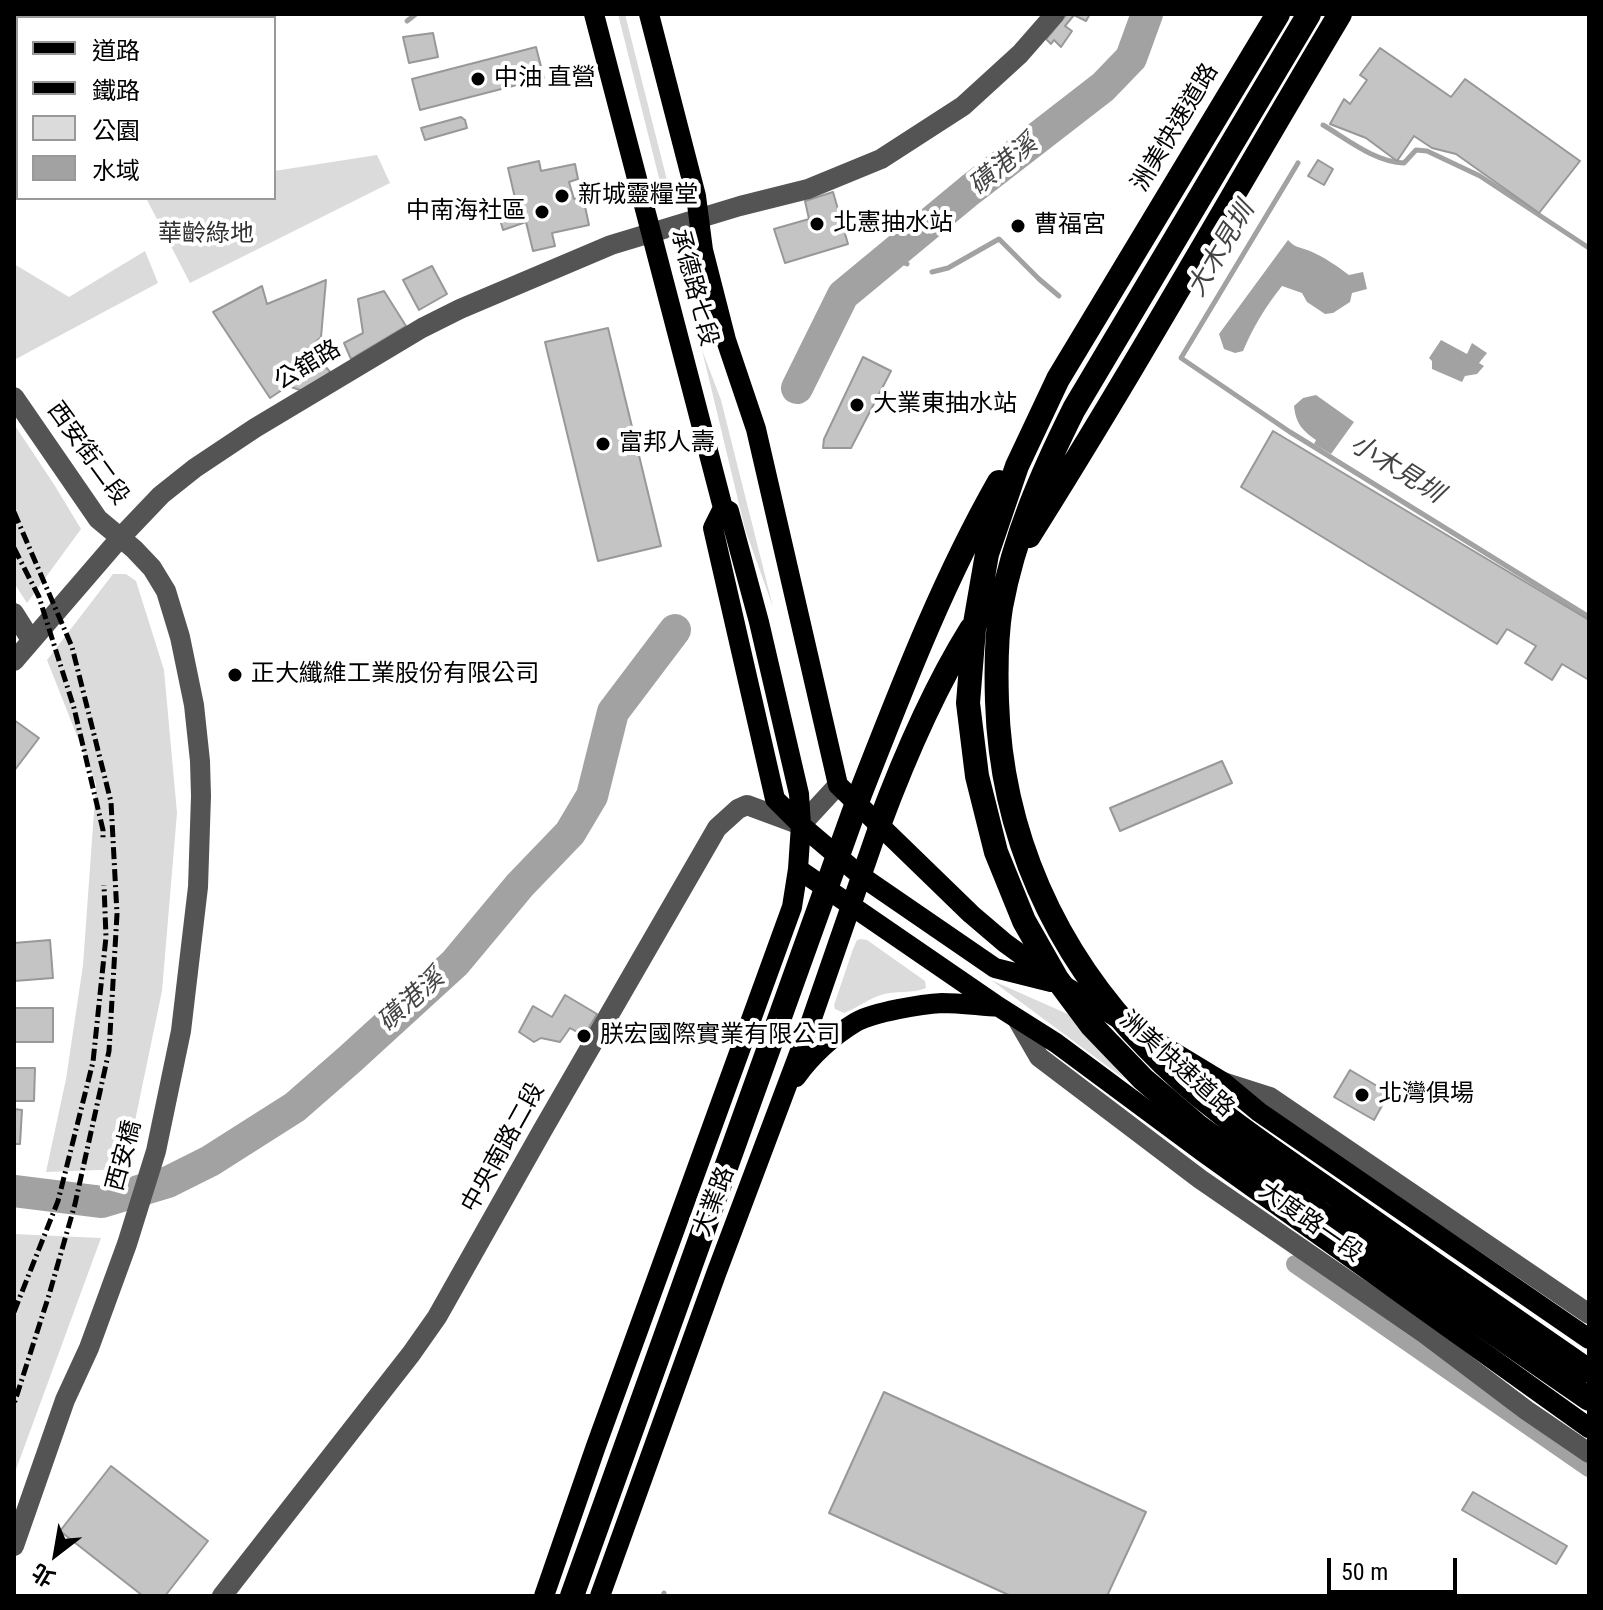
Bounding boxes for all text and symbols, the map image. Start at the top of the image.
legend [16,16,276,200]
text: 道路 [92,37,140,65]
street label: 洲美快速道路 [1127,59,1225,197]
place label: 中油 直營 [494,65,596,93]
marker: 中油 直營 [469,70,487,88]
text: 鐵路 [92,77,140,105]
text: 公園 [92,117,140,145]
water label: 磺港溪 [964,129,1044,203]
text: 水域 [92,157,140,185]
place label: 新城靈糧堂 [578,182,698,210]
marker: 新城靈糧堂 [553,187,571,205]
water label: 大木見圳 [1182,197,1262,303]
place label: 中南海社區 [406,198,526,226]
marker: 中南海社區 [533,203,551,221]
place label: 北憲抽水站 [833,210,953,238]
place label: 曹福宮 [1034,212,1106,240]
marker: 北憲抽水站 [808,215,826,233]
marker: 曹福宮 [1009,217,1027,235]
park label: 華齡綠地 [158,221,254,249]
street label: 承德路七段 [664,226,722,350]
street label: 公舘路 [270,335,346,397]
place label: 大業東抽水站 [873,391,1017,419]
marker: 大業東抽水站 [848,396,866,414]
street label: 西安街二段 [40,397,134,511]
water label: 小木見圳 [1344,429,1448,511]
place label: 富邦人壽 [619,430,715,458]
marker: 富邦人壽 [594,435,612,453]
place label: 正大纖維工業股份有限公司 [251,661,539,689]
marker: 正大纖維工業股份有限公司 [226,666,244,684]
water label: 磺港溪 [373,963,451,1039]
street label: 洲美快速道路 [1113,1006,1239,1124]
place label: 朕宏國際實業有限公司 [600,1022,840,1050]
marker: 朕宏國際實業有限公司 [575,1027,593,1045]
street label: 中央南路二段 [456,1078,552,1218]
place label: 北灣俱場 [1378,1081,1474,1109]
marker: 北灣俱場 [1353,1086,1371,1104]
street label: 西安橋 [102,1117,148,1195]
street label: 大業路 [689,1163,741,1241]
street label: 大度路一段 [1253,1177,1367,1269]
north arrow [16,1514,96,1594]
scale bar [1331,1542,1461,1592]
text: 50 m [1341,1558,1388,1586]
text: 北 [28,1559,59,1591]

